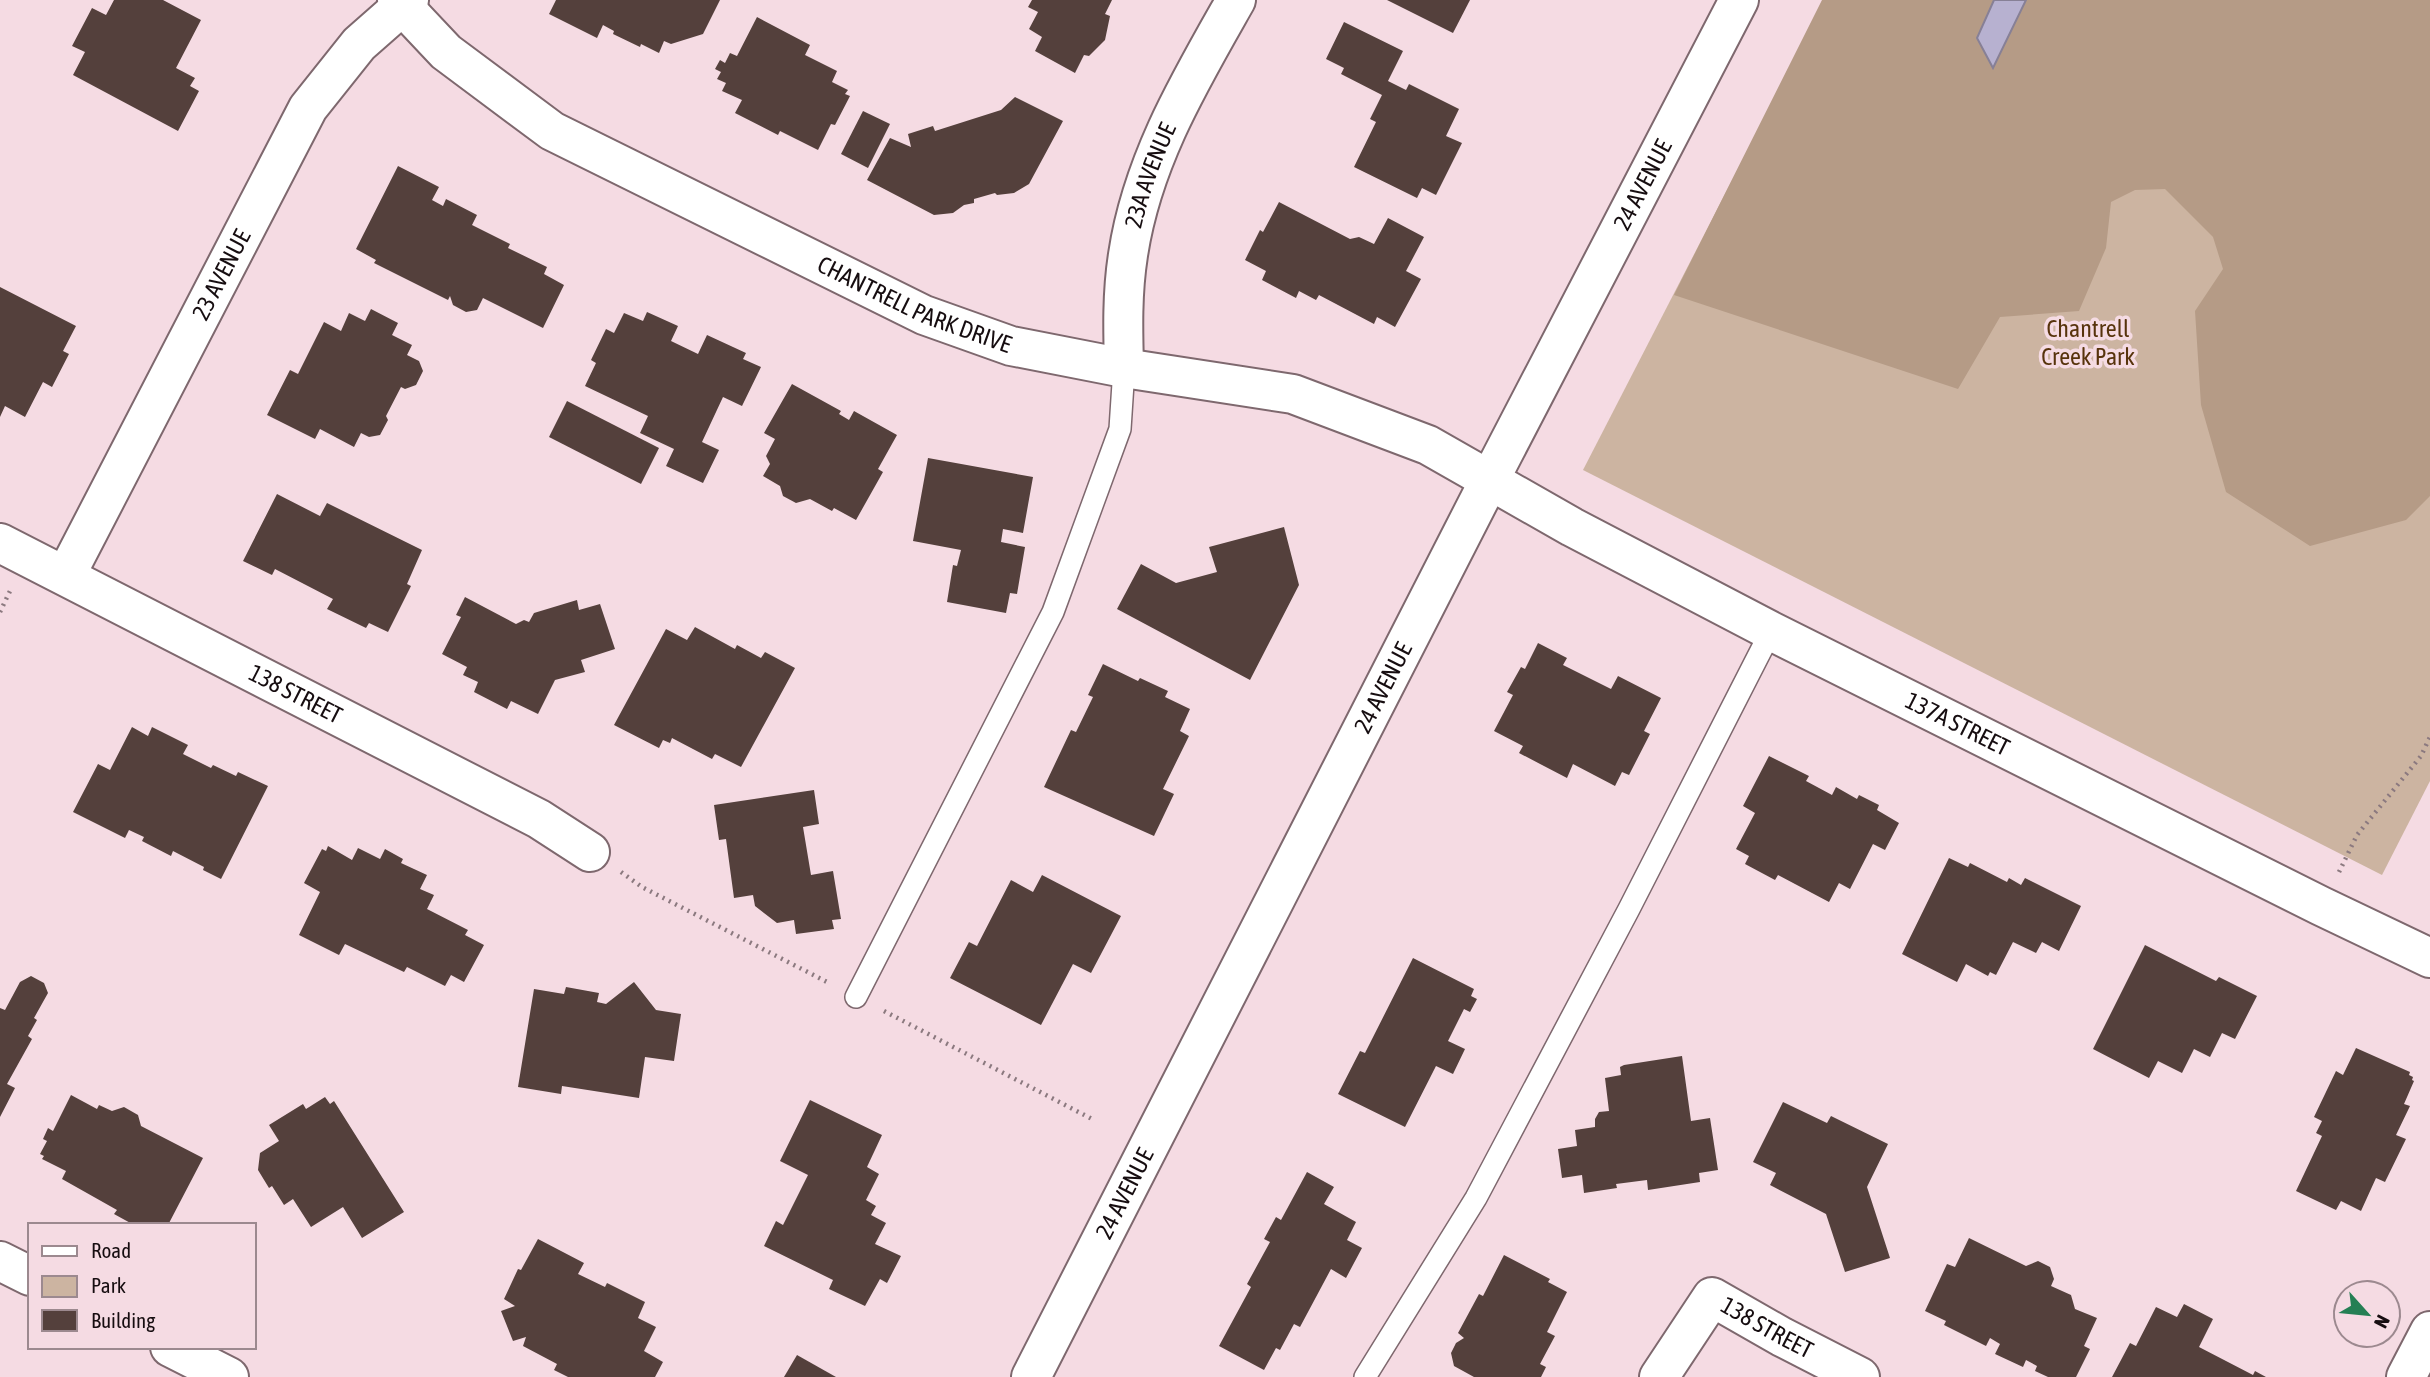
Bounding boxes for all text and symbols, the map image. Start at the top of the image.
street label: 23A AVENUE [1119,118,1181,230]
street label: 24 AVENUE [1608,135,1677,234]
street label: 23 AVENUE [187,225,256,324]
street label: CHANTRELL PARK DRIVE [813,251,1015,358]
park label: Chantrell Creek Park [2041,315,2135,370]
street label: 24 AVENUE [1349,638,1417,737]
street label: 138 STREET [245,659,347,729]
street label: 137A STREET [1901,686,2014,761]
street label: 24 AVENUE [1090,1144,1159,1243]
legend [28,1223,256,1349]
text: Road [91,1238,131,1262]
text: Park [91,1273,126,1297]
north arrow [2332,1279,2402,1349]
street label: 138 STREET [1717,1291,1818,1364]
text: Building [91,1308,155,1332]
text: N [2370,1312,2394,1332]

